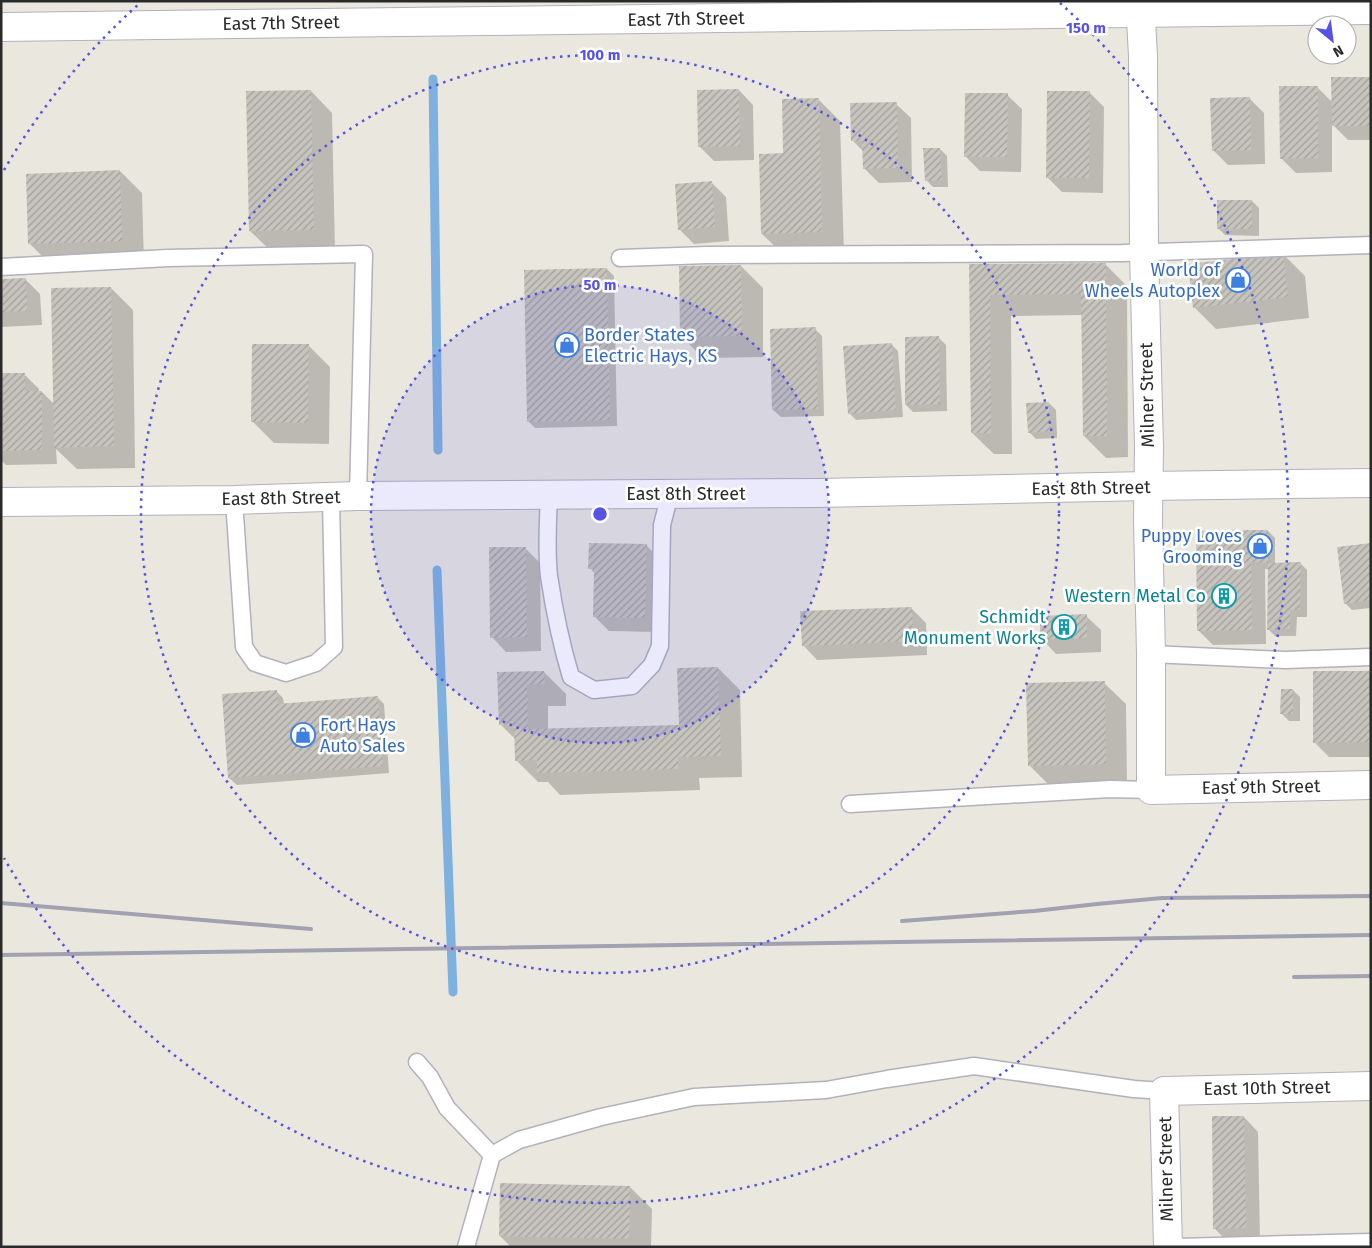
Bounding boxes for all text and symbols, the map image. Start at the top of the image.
street label: East 7th Street [627,7,745,31]
street label: East 7th Street [222,11,340,35]
north arrow [1307,15,1357,65]
text: 150 m [1066,19,1106,37]
text: N [1330,41,1346,61]
text: 100 m [580,46,620,64]
place label: World of Wheels Autoplex [1085,259,1222,302]
shop icon: World of Wheels Autoplex [1225,267,1251,293]
text: 50 m [583,276,617,294]
place label: Border States Electric Hays, KS [584,324,717,367]
shop icon: Border States Electric Hays, KS [554,332,580,358]
street label: Milner Street [1135,342,1159,448]
street label: East 8th Street [1031,476,1151,500]
street label: East 8th Street [626,483,746,505]
street label: East 8th Street [221,486,341,510]
centre of rings [591,505,609,523]
place label: Puppy Loves Grooming [1141,525,1243,568]
shop icon: Puppy Loves Grooming [1247,533,1273,559]
building icon: Western Metal Co [1211,583,1237,609]
place label: Western Metal Co [1065,585,1206,607]
place label: Schmidt Monument Works [904,606,1046,649]
building icon: Schmidt Monument Works [1051,614,1077,640]
place label: Fort Hays Auto Sales [320,714,405,757]
shop icon: Fort Hays Auto Sales [290,722,316,748]
street label: East 9th Street [1201,775,1321,799]
street label: East 10th Street [1203,1076,1331,1100]
street label: Milner Street [1154,1116,1178,1222]

